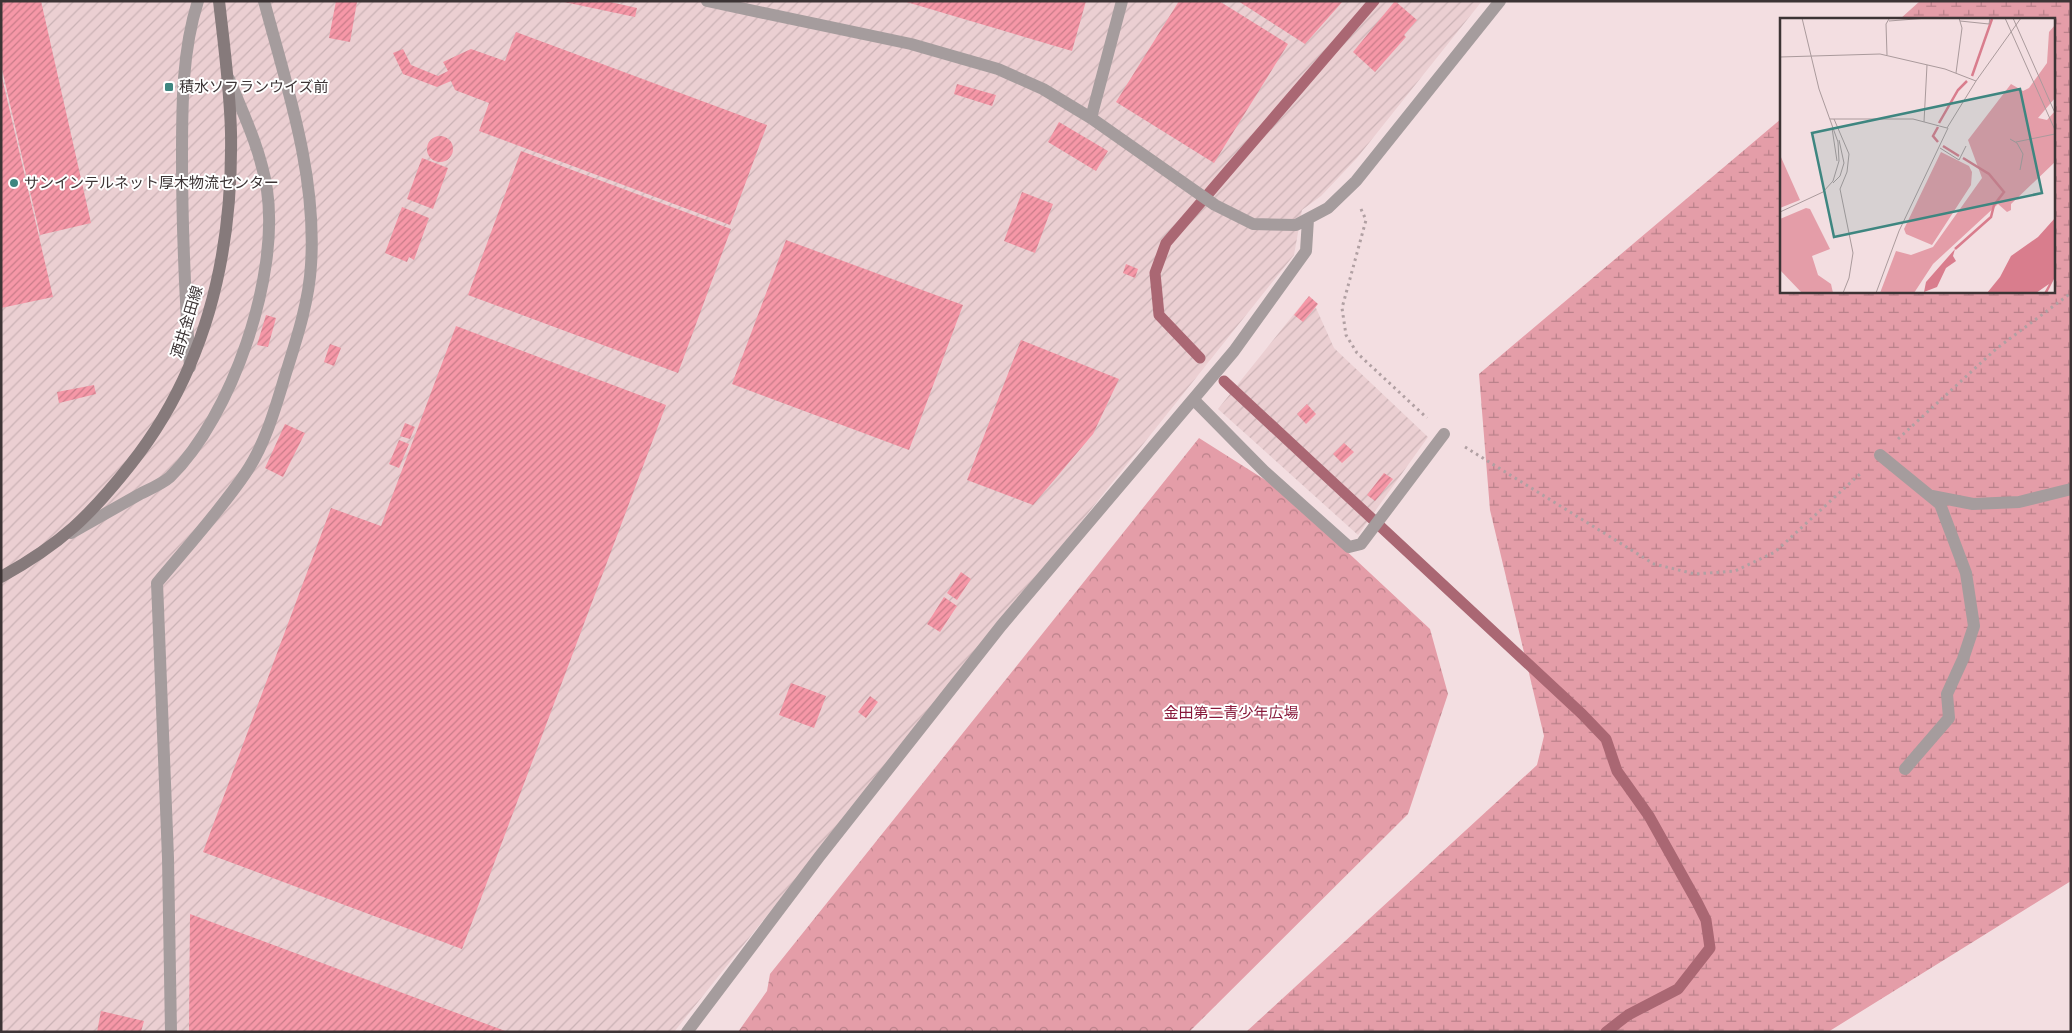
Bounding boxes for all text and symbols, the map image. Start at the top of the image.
inset map [1780,18,2054,292]
place label: 積水ソフランウイズ前 [179,78,329,95]
marker: 積水ソフランウイズ前 [163,81,175,93]
place label: サンインテルネット厚木物流センター [24,174,279,191]
marker: サンインテルネット厚木物流センター [8,177,20,189]
street label: 酒井金田線 [167,283,206,360]
park label: 金田第二青少年広場 [1163,704,1299,721]

